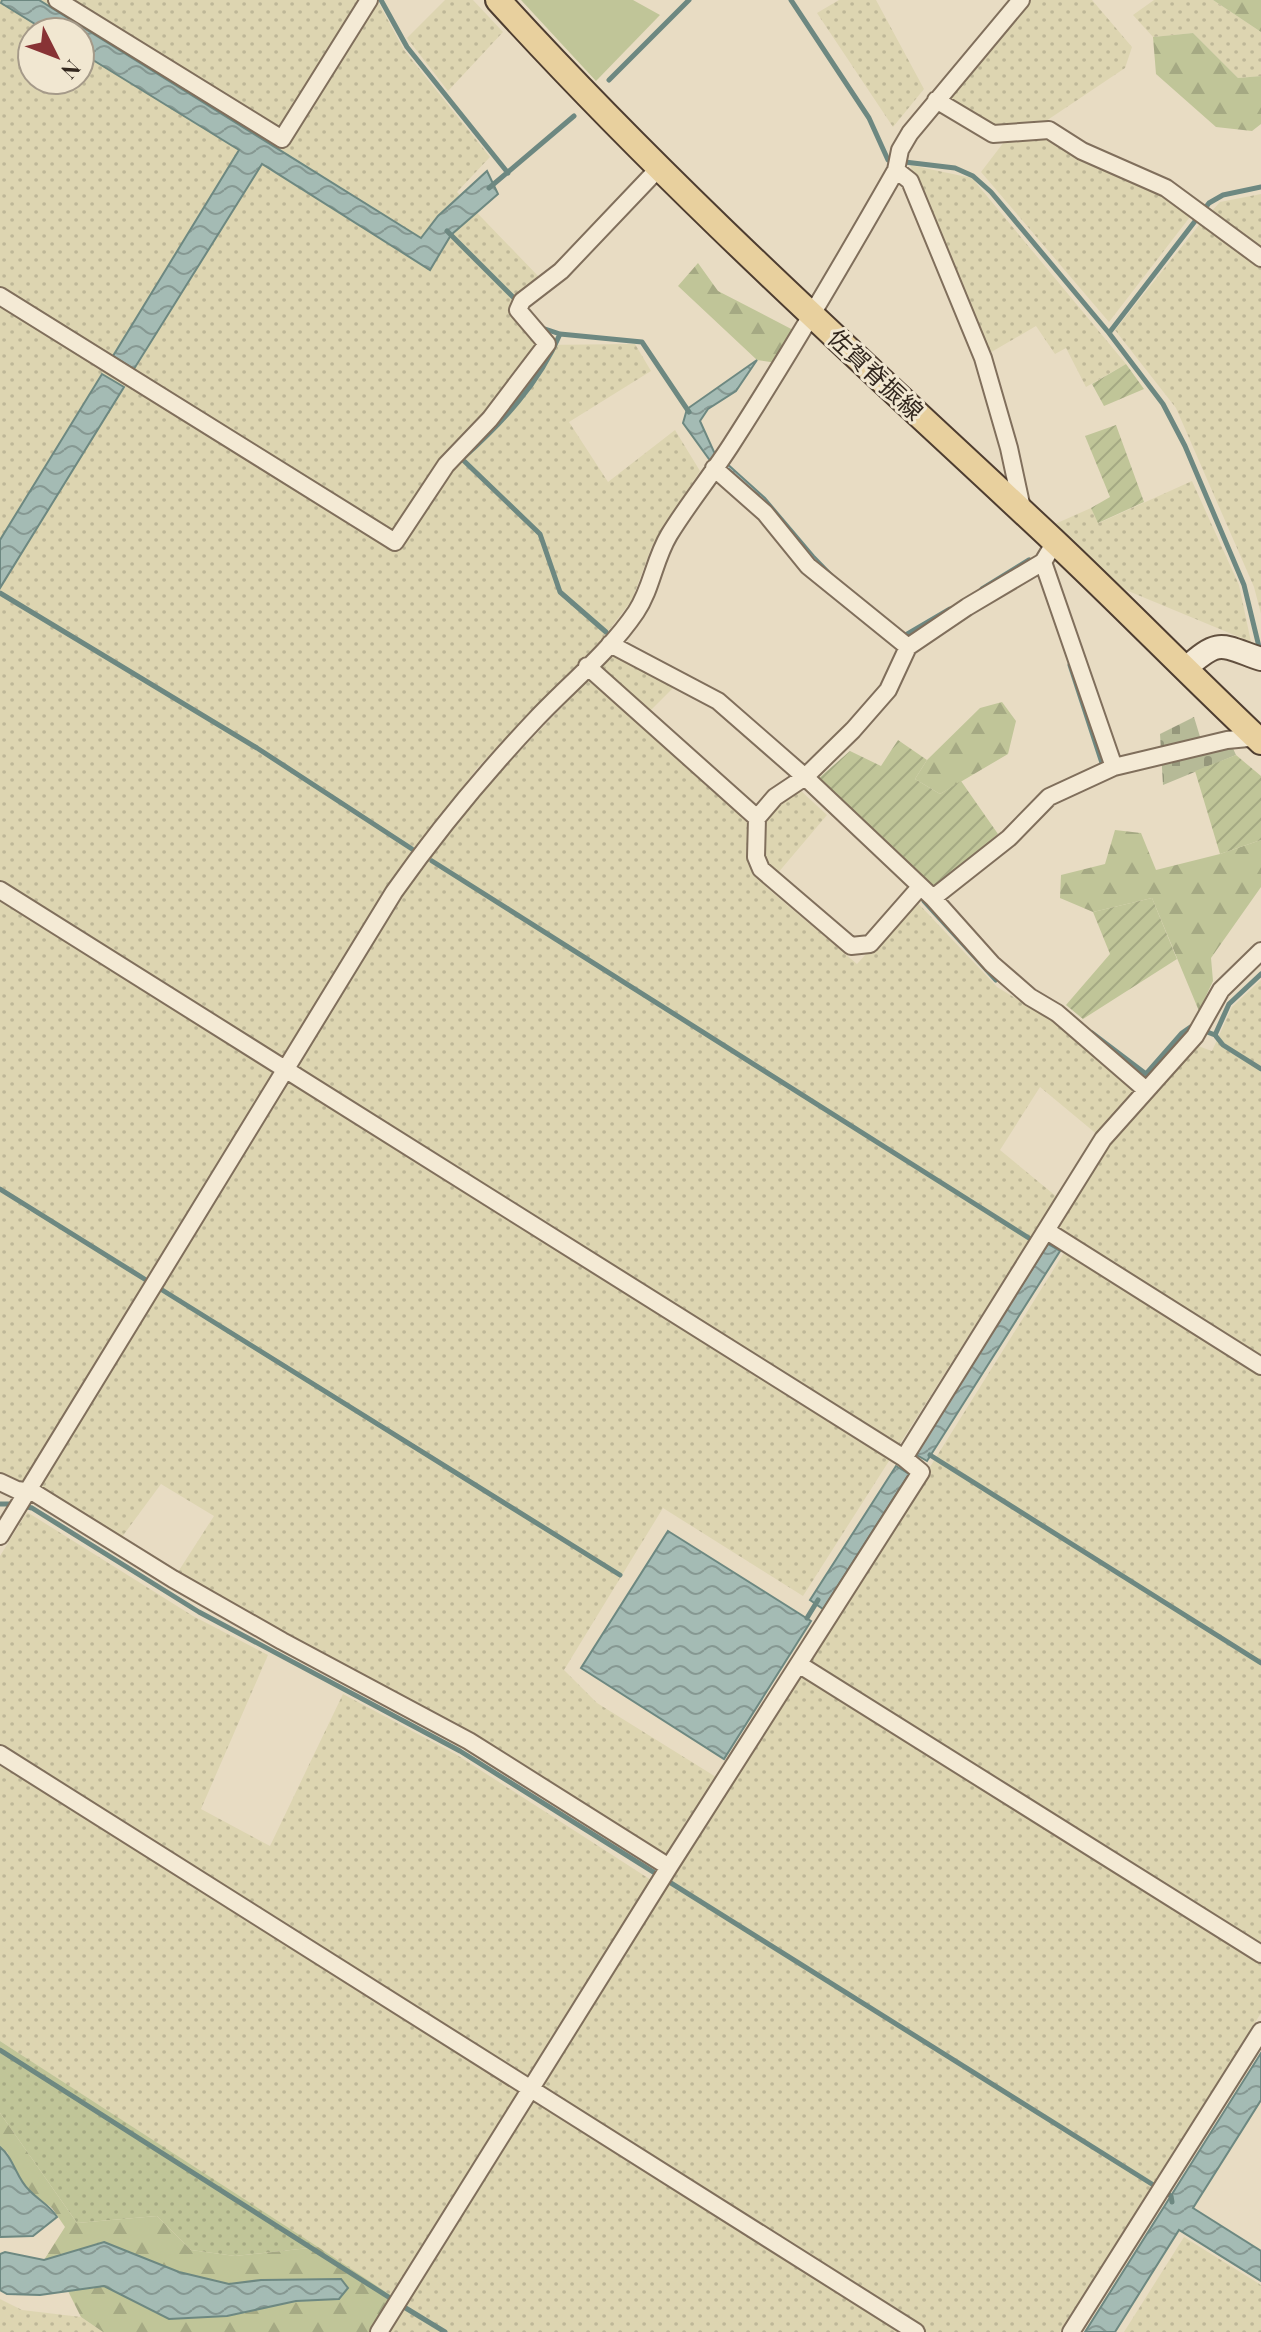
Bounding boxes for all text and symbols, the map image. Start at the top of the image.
north arrow [16,16,96,96]
text: N [55,54,88,86]
street label: 佐賀脊振線 [822,321,931,426]

